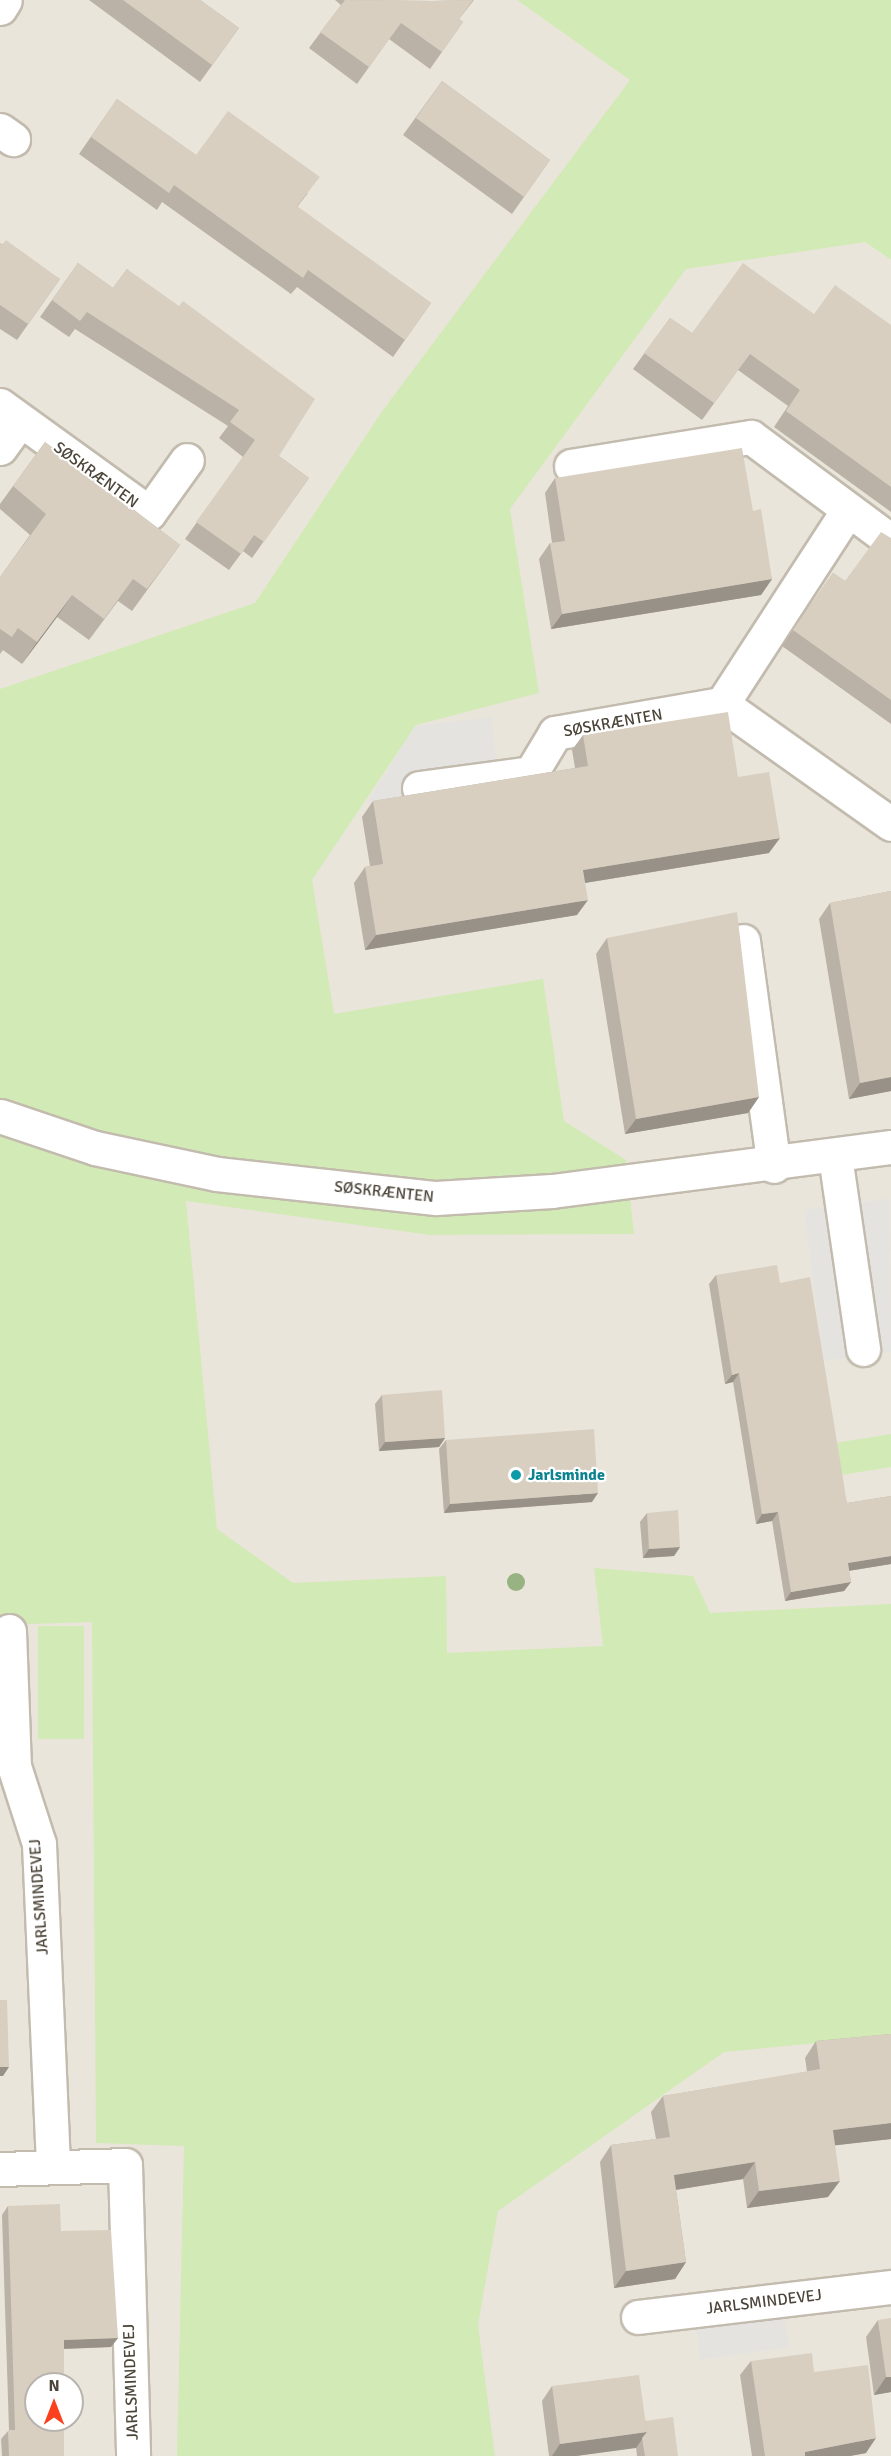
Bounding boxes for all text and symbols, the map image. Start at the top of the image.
street label: SØSKRÆNTEN [50,438,142,512]
street label: SØSKRÆNTEN [562,705,664,741]
street label: SØSKRÆNTEN [333,1177,435,1207]
place label: Jarlsminde [528,1465,605,1485]
marker: Jarlsminde [509,1468,523,1482]
street label: JARLSMINDEVEJ [25,1838,53,1956]
street label: JARLSMINDEVEJ [705,2285,823,2319]
street label: JARLSMINDEVEJ [119,2323,143,2441]
north arrow [24,2372,84,2432]
text: N [48,2376,60,2396]

